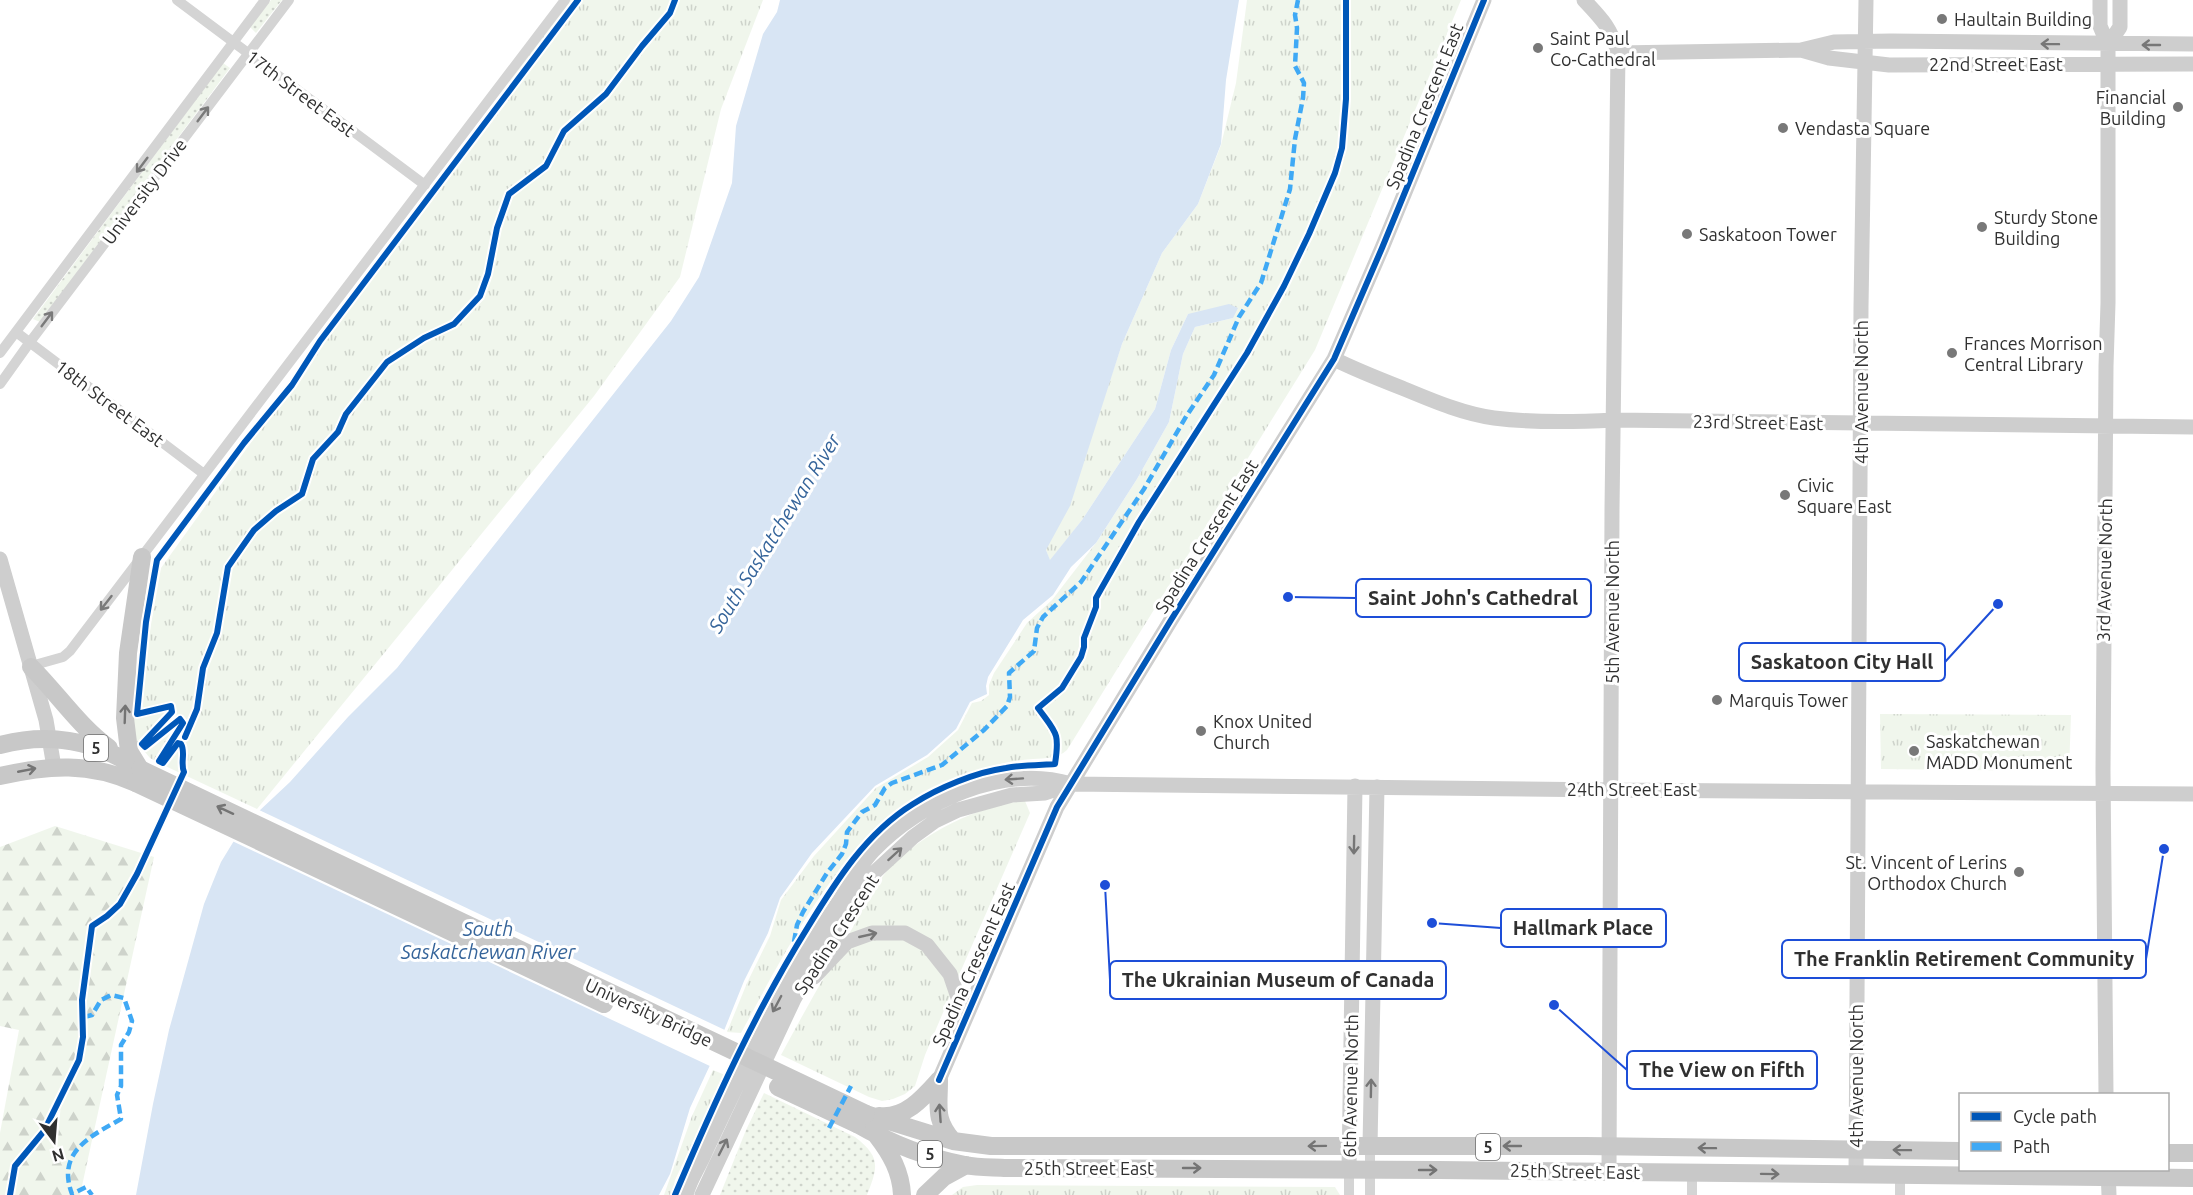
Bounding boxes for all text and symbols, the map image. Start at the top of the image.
place label: Haultain Building [1954,9,2092,29]
marker: Haultain Building [1935,12,1949,26]
street label: Spadina Crescent East [1382,20,1466,192]
place label: Saint Paul Co-Cathedral [1550,28,1656,69]
one-way arrow [2040,38,2060,49]
one-way arrow [2141,39,2161,51]
marker: Saint Paul Co-Cathedral [1531,41,1545,55]
street label: 17th Street East [243,46,359,140]
street label: 22nd Street East [1929,54,2063,74]
place label: Financial Building [2096,87,2166,128]
marker: Financial Building [2171,100,2185,114]
one-way arrow [196,106,209,122]
place label: Vendasta Square [1795,118,1930,138]
marker: Vendasta Square [1776,121,1790,135]
street label: University Drive [98,134,190,248]
one-way arrow [136,156,148,172]
place label: Sturdy Stone Building [1994,207,2098,248]
marker: Sturdy Stone Building [1975,220,1989,234]
place label: Saskatoon Tower [1699,224,1837,244]
marker: Saskatoon Tower [1680,227,1694,241]
one-way arrow [40,312,53,328]
street label: 4th Avenue North [1851,320,1871,464]
place label: Frances Morrison Central Library [1964,333,2103,374]
marker: Frances Morrison Central Library [1945,346,1959,360]
street label: 18th Street East [52,356,168,450]
street label: 23rd Street East [1693,411,1823,433]
water label: South Saskatchewan River [703,428,845,637]
street label: Spadina Crescent East [1151,456,1261,616]
place label: Civic Square East [1797,475,1892,516]
marker: Civic Square East [1778,488,1792,502]
street label: 3rd Avenue North [2093,498,2115,642]
street label: 5th Avenue North [1602,540,1622,684]
callout: Saint John's Cathedral [1356,579,1591,617]
text: Saint John's Cathedral [1368,586,1578,609]
one-way arrow [100,595,112,611]
callout: Saskatoon City Hall [1739,643,1945,681]
text: Saskatoon City Hall [1751,650,1933,673]
place label: Marquis Tower [1729,690,1848,710]
marker: Marquis Tower [1710,693,1724,707]
one-way arrow [120,705,131,725]
place label: Knox United Church [1213,711,1312,752]
marker: Knox United Church [1194,724,1208,738]
place label: Saskatchewan MADD Monument [1926,731,2072,772]
road number: 5 [84,735,108,761]
marker: Saskatchewan MADD Monument [1907,744,1921,758]
one-way arrow [17,764,36,775]
one-way arrow [1004,774,1024,785]
street label: 24th Street East [1567,779,1697,799]
one-way arrow [217,804,235,816]
one-way arrow [1348,834,1360,854]
one-way arrow [887,847,902,861]
place label: St. Vincent of Lerins Orthodox Church [1845,852,2007,893]
marker: St. Vincent of Lerins Orthodox Church [2012,865,2026,879]
street label: Spadina Crescent [790,870,882,998]
street label: Spadina Crescent East [928,879,1018,1049]
callout: Hallmark Place [1501,909,1666,947]
text: Hallmark Place [1513,916,1653,939]
water label: South Saskatchewan River [400,917,577,963]
one-way arrow [858,929,877,941]
callout: The Franklin Retirement Community [1782,940,2146,978]
text: The Franklin Retirement Community [1794,947,2134,970]
callout: The Ukrainian Museum of Canada [1110,961,1446,999]
text: The Ukrainian Museum of Canada [1122,968,1434,991]
street label: University Bridge [582,974,716,1050]
one-way arrow [771,995,782,1013]
street label: 4th Avenue North [1846,1004,1866,1148]
street label: 6th Avenue North [1339,1014,1361,1158]
callout: The View on Fifth [1627,1051,1817,1089]
text: The View on Fifth [1639,1058,1805,1081]
one-way arrow [1365,1078,1377,1098]
legend [1959,1093,2169,1171]
one-way arrow [934,1104,945,1123]
text: Cycle path [2013,1106,2097,1126]
north arrow [24,1111,84,1171]
road number: 5 [1476,1134,1500,1160]
text: Path [2013,1136,2050,1156]
one-way arrow [718,1139,730,1157]
one-way arrow [1308,1140,1328,1152]
one-way arrow [1503,1140,1523,1152]
road number: 5 [918,1141,942,1167]
one-way arrow [1698,1142,1718,1154]
text: N [50,1145,66,1166]
one-way arrow [1893,1145,1913,1156]
street label: 25th Street East [1024,1158,1154,1178]
street label: 25th Street East [1510,1160,1640,1182]
one-way arrow [1181,1162,1201,1174]
one-way arrow [1417,1164,1437,1175]
one-way arrow [1759,1168,1779,1180]

